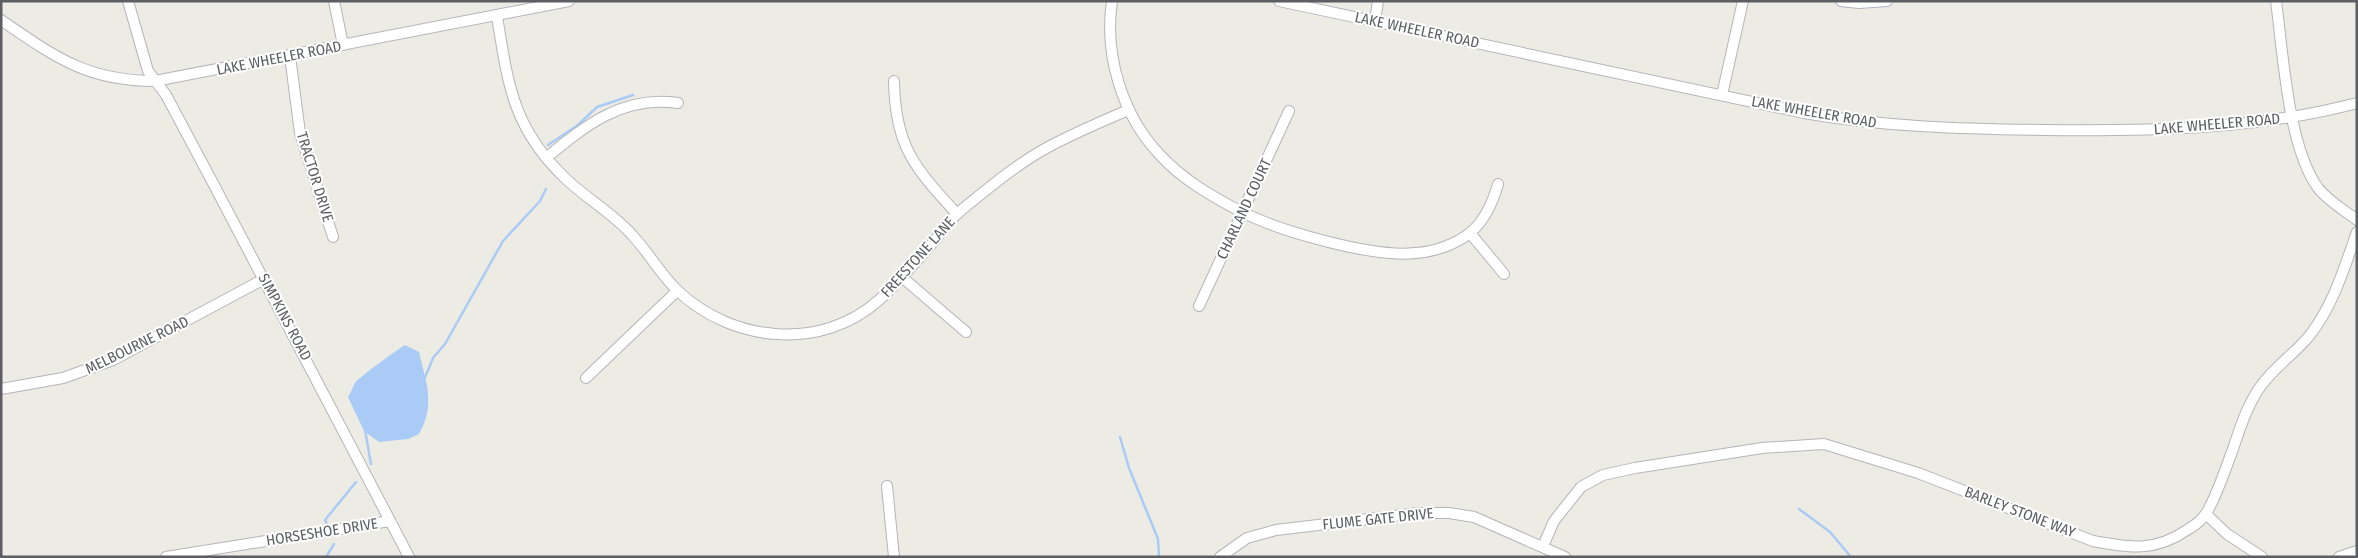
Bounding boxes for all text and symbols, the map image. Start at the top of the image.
street label: LAKE WHEELER ROAD [1353,8,1481,52]
street label: LAKE WHEELER ROAD [215,37,343,79]
street label: LAKE WHEELER ROAD [1750,92,1878,132]
street label: LAKE WHEELER ROAD [2153,110,2281,138]
street label: TRACTOR DRIVE [293,130,337,224]
street label: CHARLAND COURT [1213,156,1275,262]
street label: FREESTONE LANE [877,213,959,301]
street label: SIMPKINS ROAD [255,271,315,363]
street label: MELBOURNE ROAD [82,312,192,378]
street label: BARLEY STONE WAY [1962,483,2078,542]
street label: FLUME GATE DRIVE [1322,504,1434,534]
street label: HORSESHOE DRIVE [265,514,379,550]

